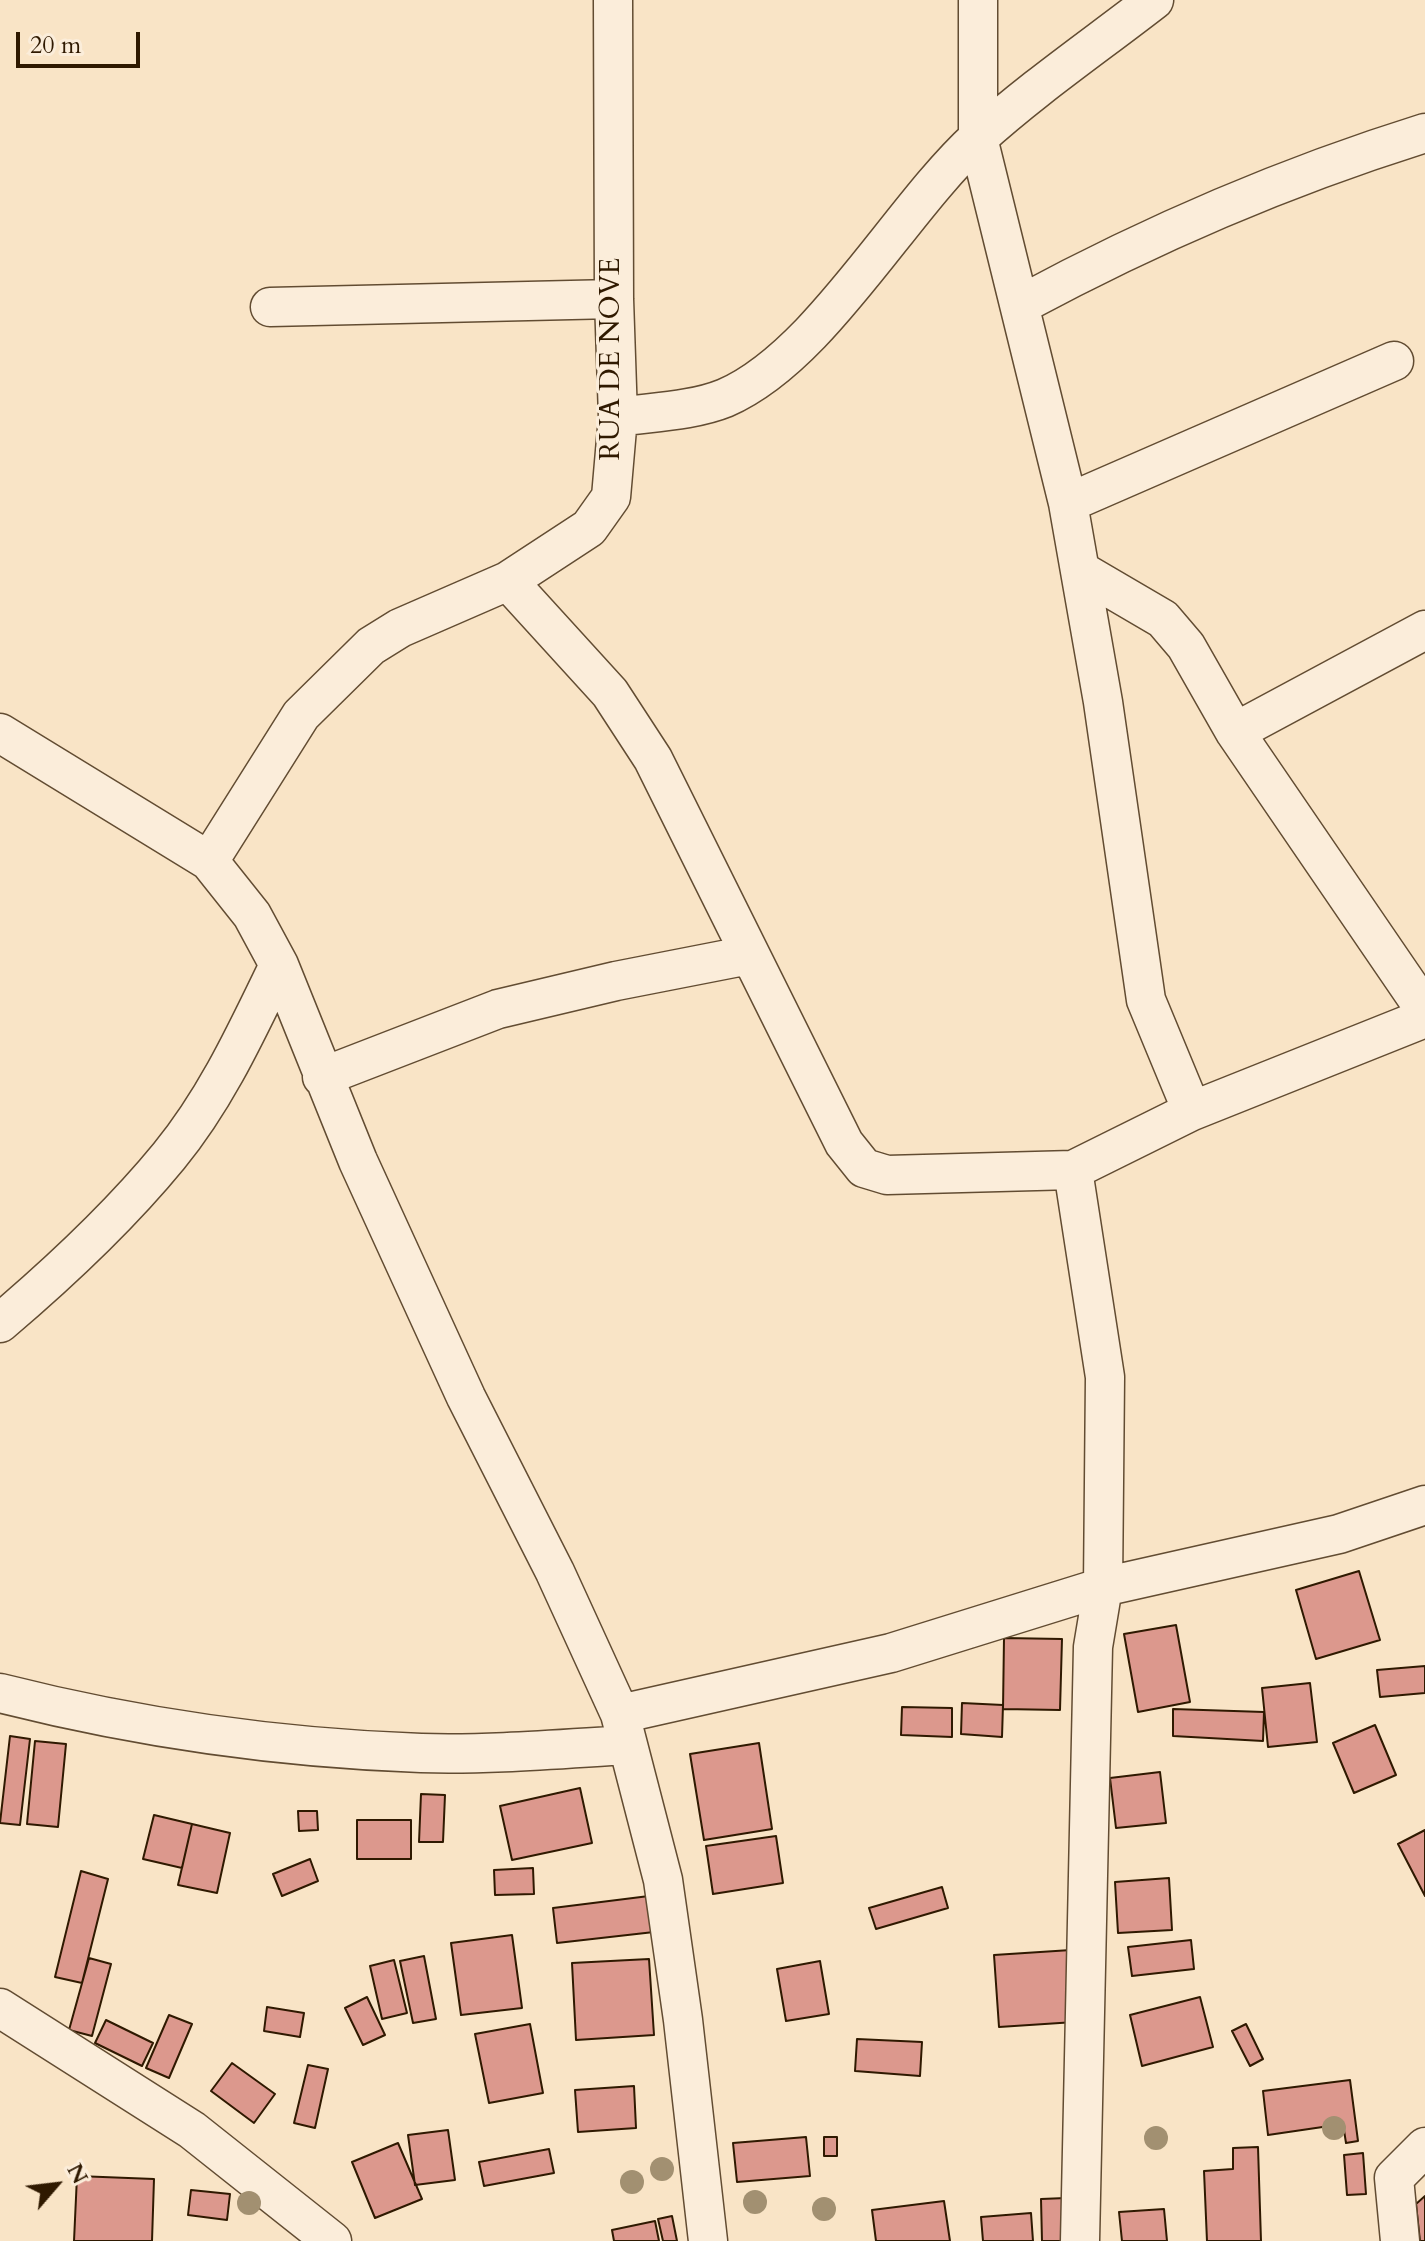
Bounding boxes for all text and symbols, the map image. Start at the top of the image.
scale bar [20,16,144,66]
text: 20 m [30,29,81,62]
street label: RUA DE NOVE [596,257,630,461]
north arrow [16,2145,96,2225]
text: N [59,2158,95,2189]

